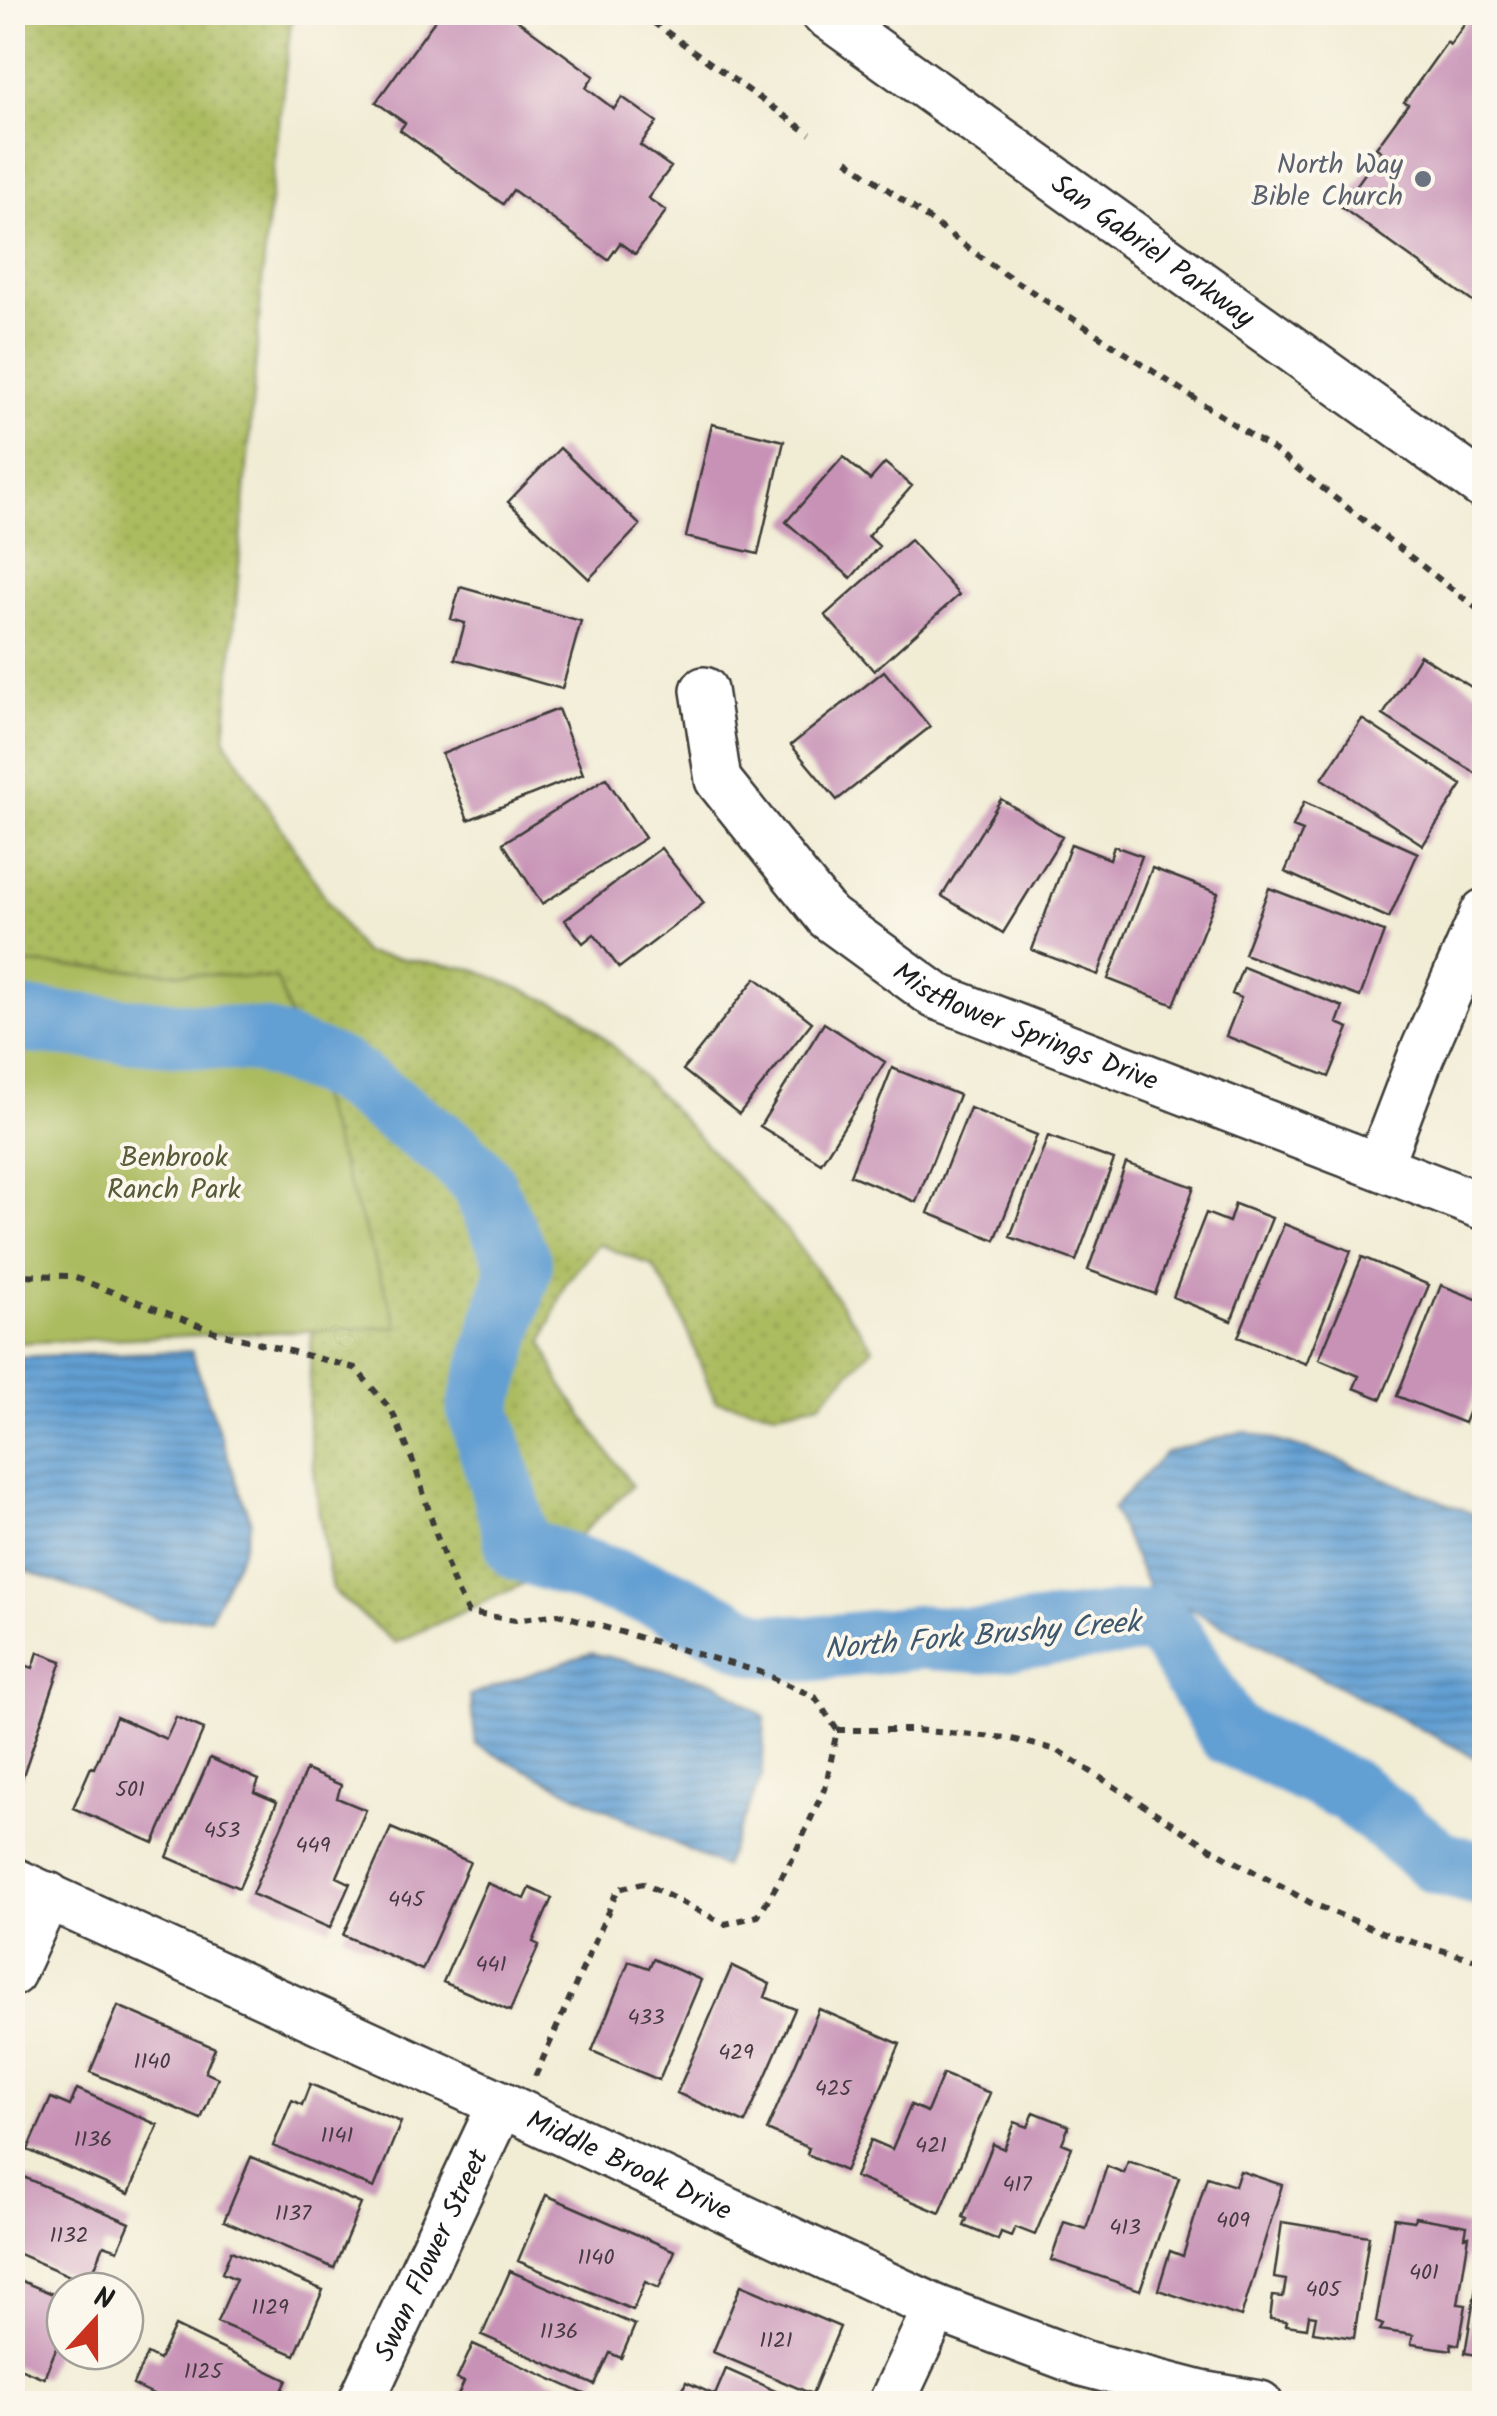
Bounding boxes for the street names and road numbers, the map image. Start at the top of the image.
street label: San Gabriel Parkway [1041,163,1264,341]
street label: Mistflower Springs Drive [882,951,1165,1105]
street label: Middle Brook Drive [518,2099,739,2234]
street label: Swan Flower Street [363,2141,502,2370]

